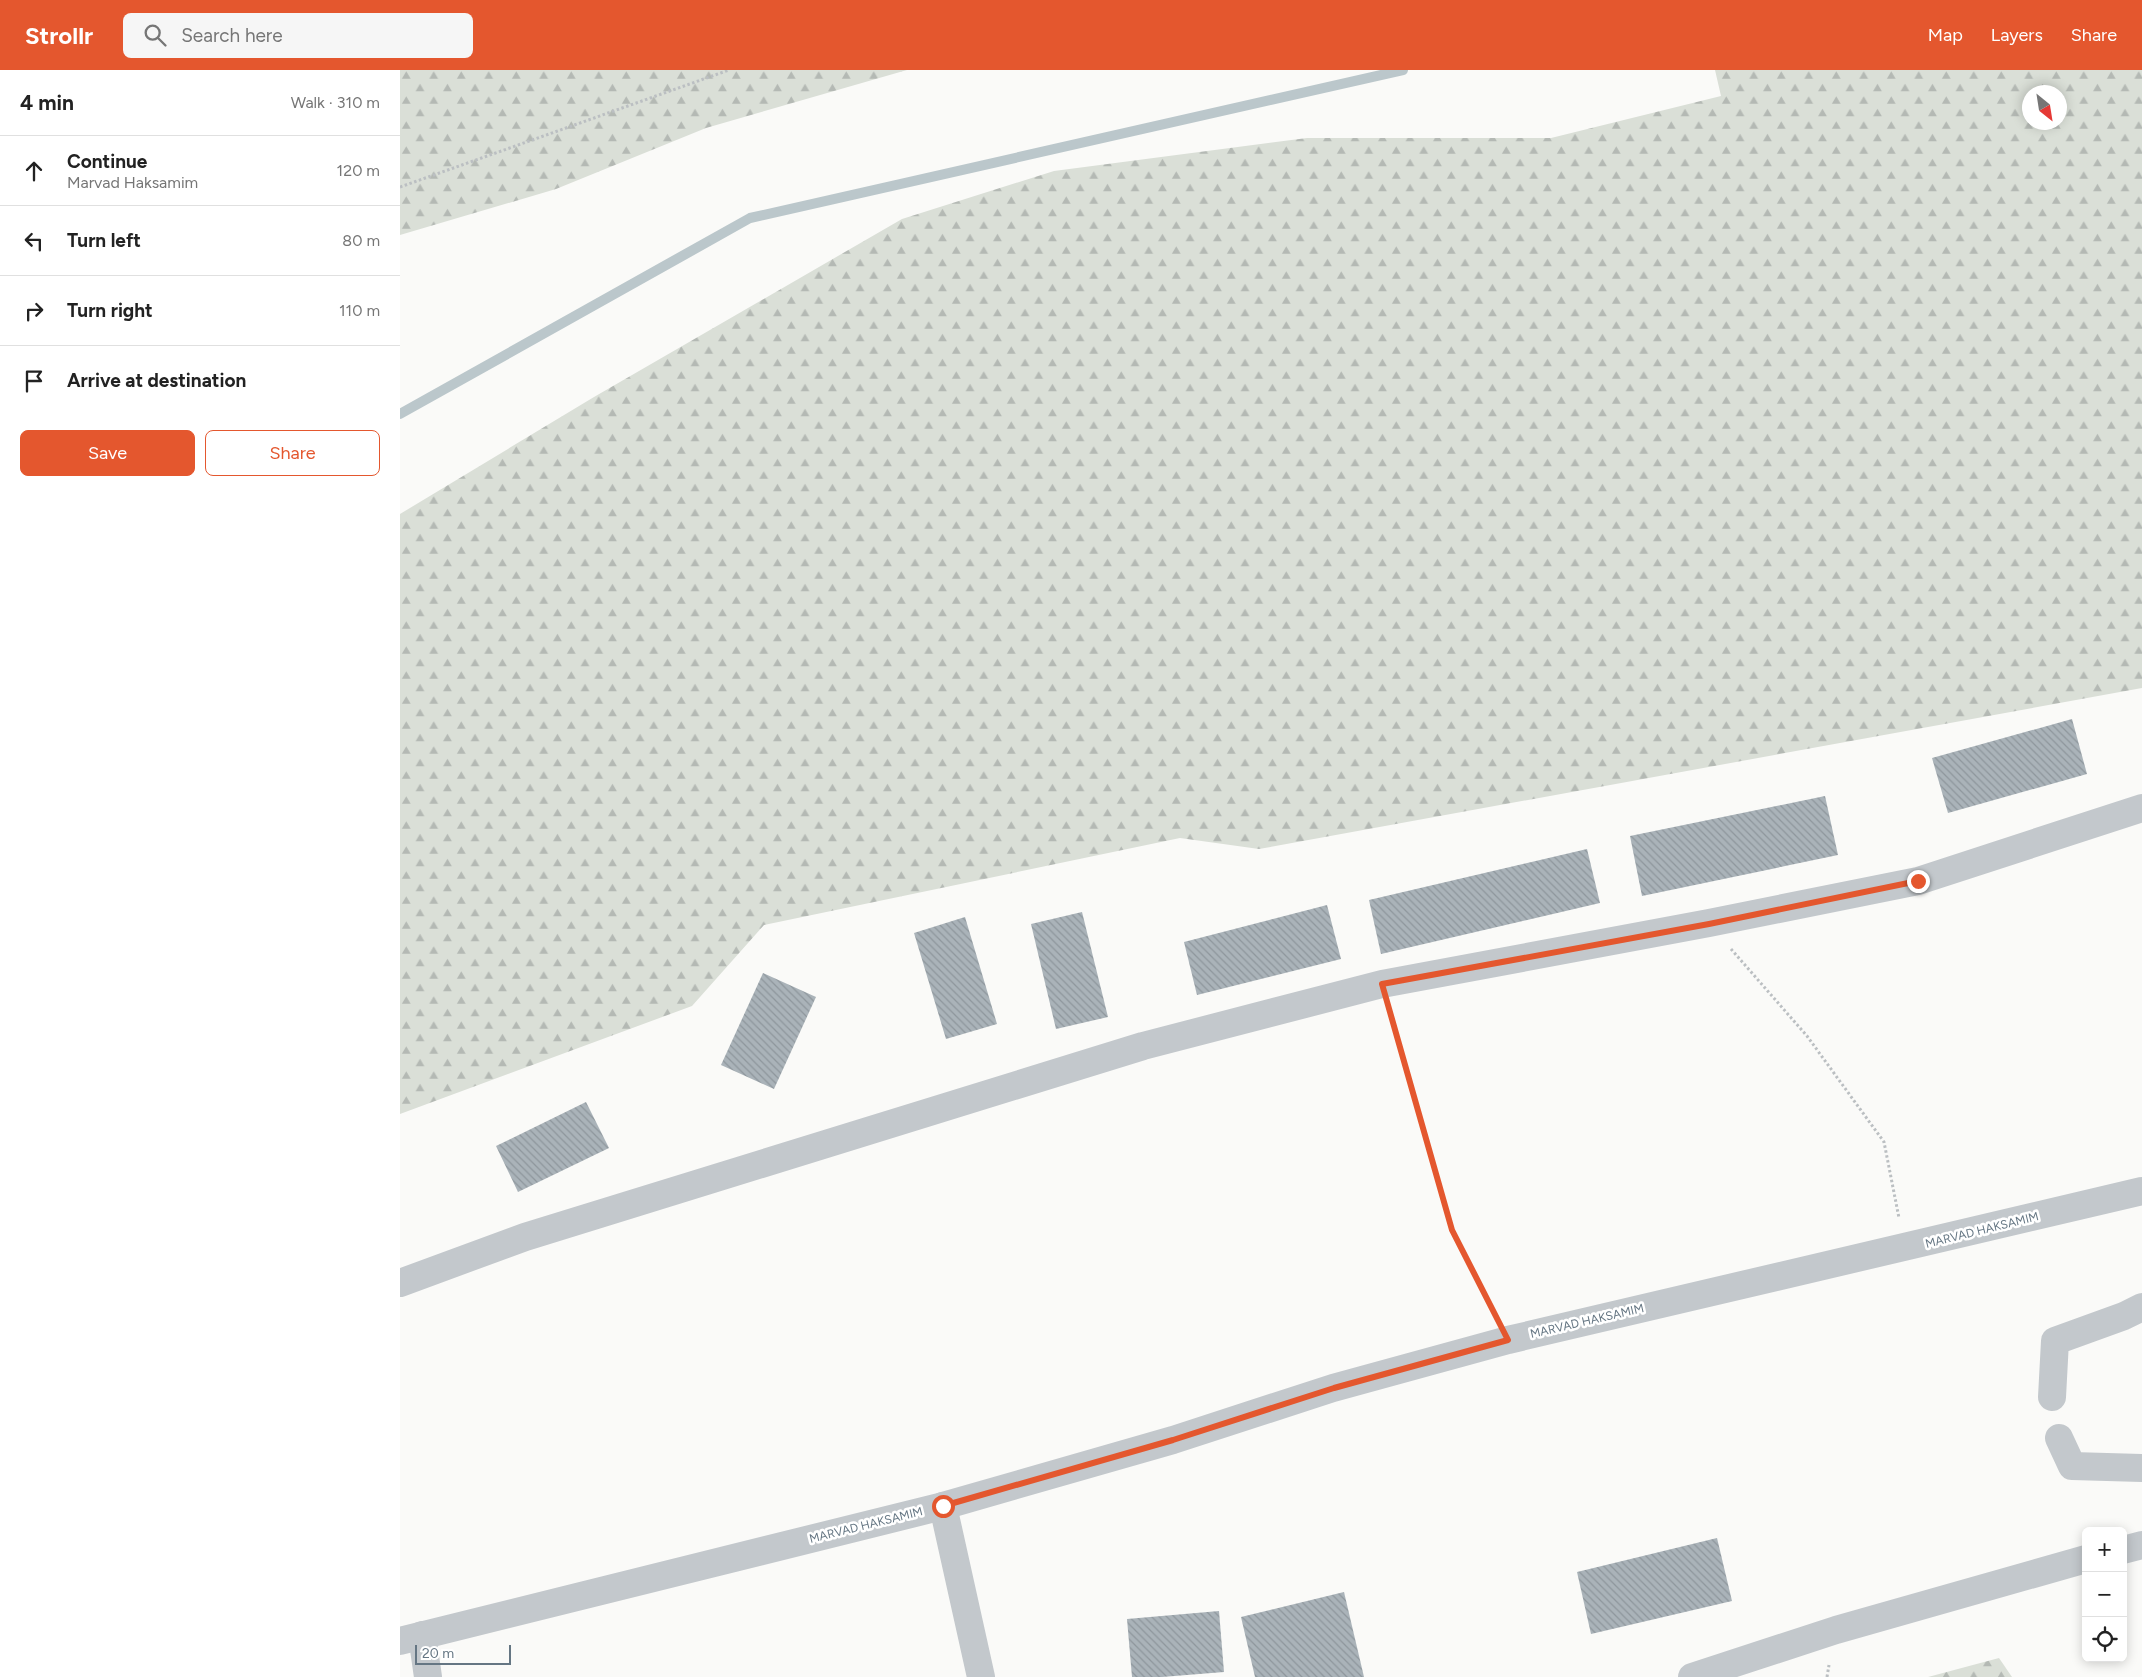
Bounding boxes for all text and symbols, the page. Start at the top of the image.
search box [123,13,473,58]
text: Strollr [25,21,93,50]
icon: search [141,21,169,49]
text: Search here [181,24,283,47]
text: Map [1928,24,1963,46]
text: Layers [1991,24,2043,46]
text: Share [2071,24,2117,46]
north arrow [2022,85,2067,130]
text: 4 min [20,90,74,115]
text: Walk · 310 m [291,93,380,112]
text: Continue [67,150,147,173]
icon: ahead [20,157,48,185]
text: 120 m [337,161,380,180]
text: Marvad Haksamim [67,173,198,192]
icon: left [20,227,48,255]
text: Turn left [67,229,141,252]
text: 80 m [342,231,380,250]
icon: right [20,297,48,325]
text: Turn right [67,299,153,322]
text: 110 m [339,301,380,320]
icon: arrive [20,367,48,395]
text: Arrive at destination [67,369,246,392]
button: Save [20,430,195,476]
button: Share [205,430,380,476]
route end [1907,870,1930,893]
street label: MARVAD HAKSAMIM [1924,1209,2040,1251]
street label: MARVAD HAKSAMIM [1529,1301,1645,1341]
route start [932,1495,955,1518]
street label: MARVAD HAKSAMIM [808,1504,924,1546]
map controls [2082,1527,2127,1662]
button: + [2082,1527,2127,1572]
button: − [2082,1572,2127,1617]
button: locate [2082,1617,2127,1662]
scale bar [415,1642,511,1665]
text: 20 m [422,1645,454,1662]

